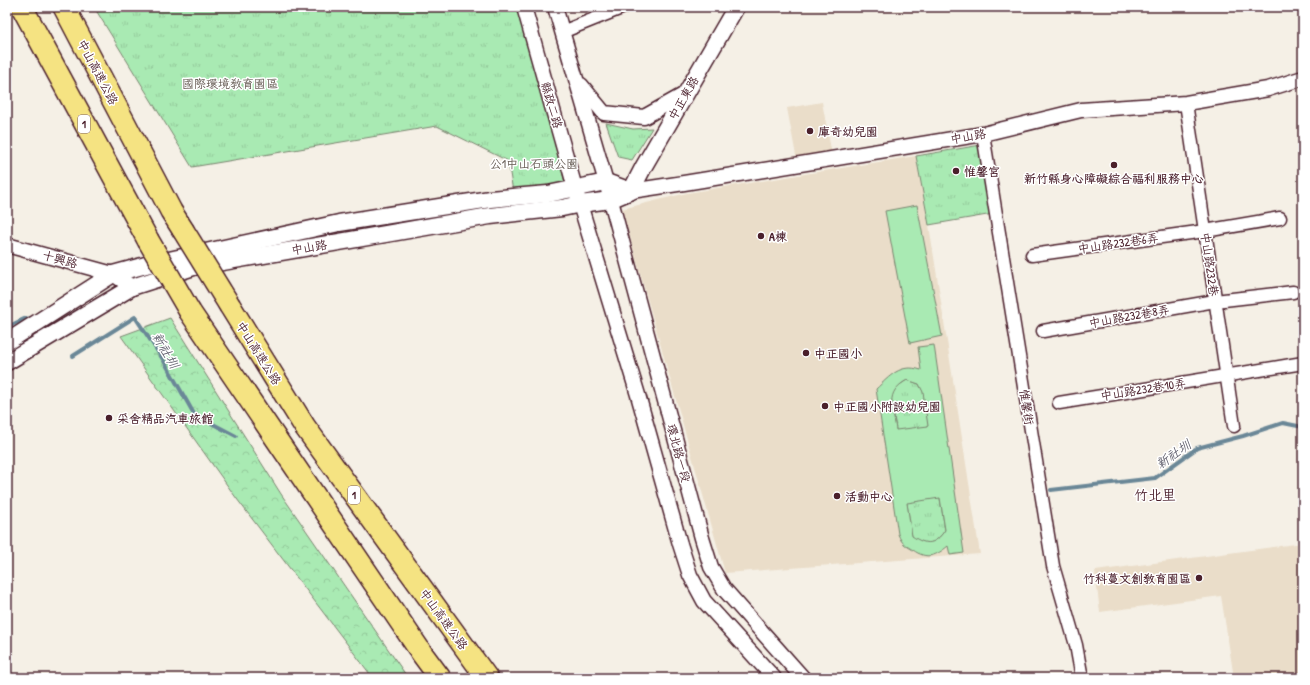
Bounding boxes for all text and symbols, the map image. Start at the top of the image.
street label: 中山高速公路 [74,36,122,108]
street label: 中正東路 [664,73,702,123]
park label: 國際環境教育園區 [182,75,278,92]
street label: 縣政二路 [537,80,567,130]
road number: 1 [78,115,90,133]
place label: 庫奇幼兒園 [818,123,878,140]
street label: 中山路 [949,125,987,147]
marker: 庫奇幼兒園 [805,126,815,136]
park label: 公1中山石頭公園 [490,155,578,172]
marker: 新竹縣身心障礙綜合福利服務中心 [1109,160,1119,170]
place label: 惟馨宮 [964,163,1000,180]
marker: 惟馨宮 [951,166,961,176]
place label: 新竹縣身心障礙綜合福利服務中心 [1024,170,1204,187]
place label: A棟 [769,228,788,245]
street label: 中山路232巷6弄 [1077,229,1159,257]
marker: A棟 [756,231,766,241]
street label: 中山路232巷 [1197,231,1223,297]
street label: 中山路 [290,236,328,258]
street label: 十興路 [40,246,80,272]
street label: 中山路232巷8弄 [1087,301,1171,331]
street label: 中山高速公路 [233,318,285,388]
water label: 新社圳 [148,329,185,373]
place label: 中正國小 [814,345,862,362]
marker: 中正國小 [801,348,811,358]
street label: 中山路232巷10弄 [1099,374,1187,404]
street label: 惟馨街 [1016,388,1038,426]
place label: 中正國小附設幼兒園 [833,398,941,415]
marker: 中正國小附設幼兒園 [820,401,830,411]
place label: 采舍精品汽車旅館 [117,410,214,427]
marker: 采舍精品汽車旅館 [104,413,114,423]
street label: 環北路一段 [663,422,695,484]
water label: 新社圳 [1152,434,1196,473]
district label: 竹北里 [1134,485,1176,504]
road number: 1 [348,486,360,504]
place label: 活動中心 [845,488,893,505]
marker: 活動中心 [832,491,842,501]
place label: 竹科蔓文創教育園區 [1083,570,1191,587]
marker: 竹科蔓文創教育園區 [1194,573,1204,583]
street label: 中山高速公路 [416,585,472,653]

